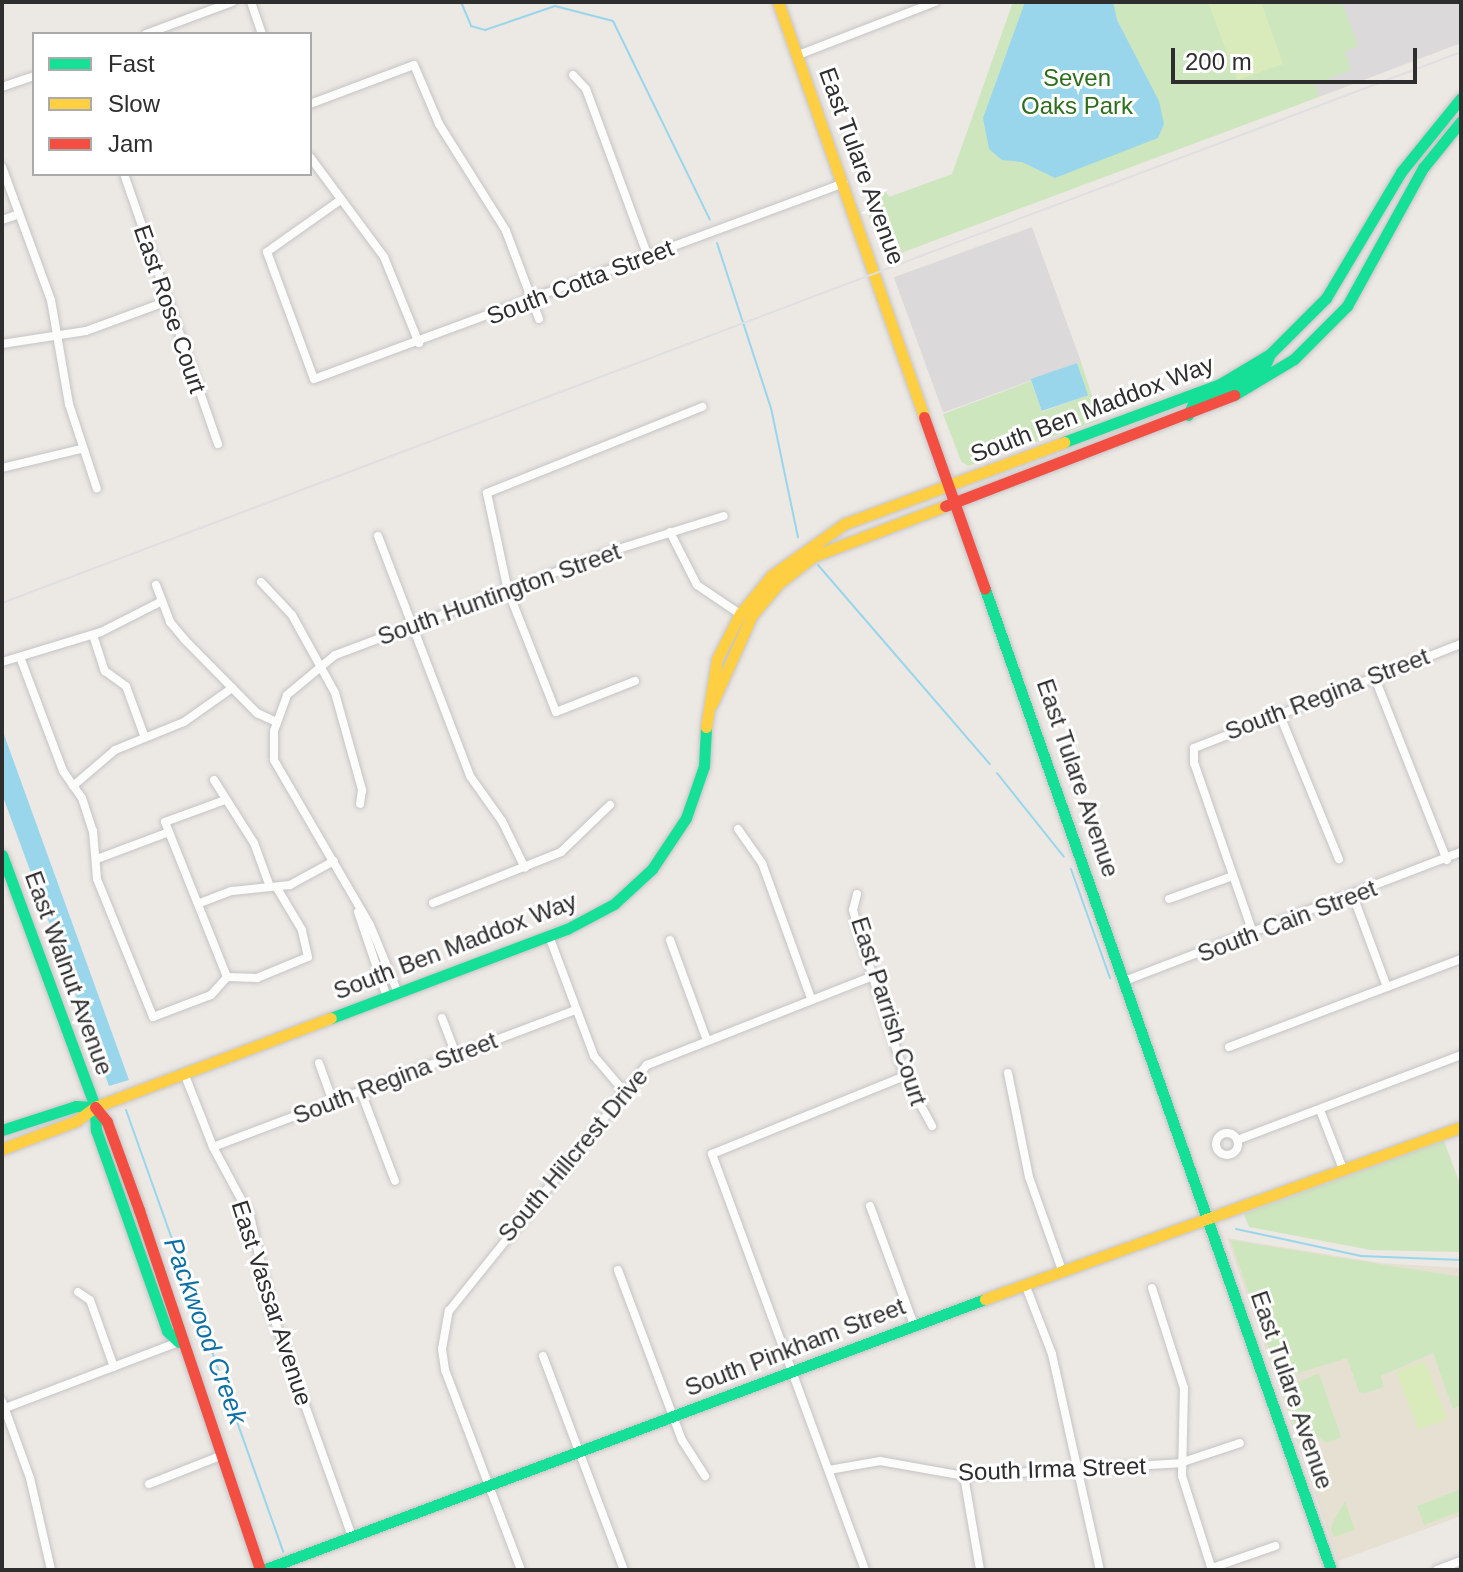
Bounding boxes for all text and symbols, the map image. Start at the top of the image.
legend [32,32,312,176]
scale bar [1175,32,1421,82]
text: 200 m [1185,48,1252,75]
text: Fast [108,50,155,77]
street label: East Tulare Avenue [813,63,911,269]
park label: Seven Oaks Park [1021,64,1133,120]
text: Slow [108,90,160,117]
text: Jam [108,130,153,157]
street label: East Rose Court [128,221,212,397]
street label: South Cotta Street [483,233,677,331]
street label: South Ben Maddox Way [966,349,1218,469]
street label: South Huntington Street [374,537,624,651]
street label: South Regina Street [1221,642,1433,746]
street label: East Tulare Avenue [1030,674,1126,882]
street label: East Walnut Avenue [19,867,119,1079]
street label: South Cain Street [1193,874,1381,968]
street label: South Ben Maddox Way [329,886,581,1006]
street label: East Parrish Court [845,913,933,1109]
street label: South Regina Street [289,1026,501,1130]
street label: South Hillcrest Drive [492,1062,654,1248]
street label: East Vassar Avenue [225,1196,319,1410]
water label: Packwood Creek [157,1233,253,1429]
street label: East Tulare Avenue [1244,1286,1340,1494]
street label: South Pinkham Street [681,1292,909,1402]
street label: South Irma Street [958,1451,1146,1487]

